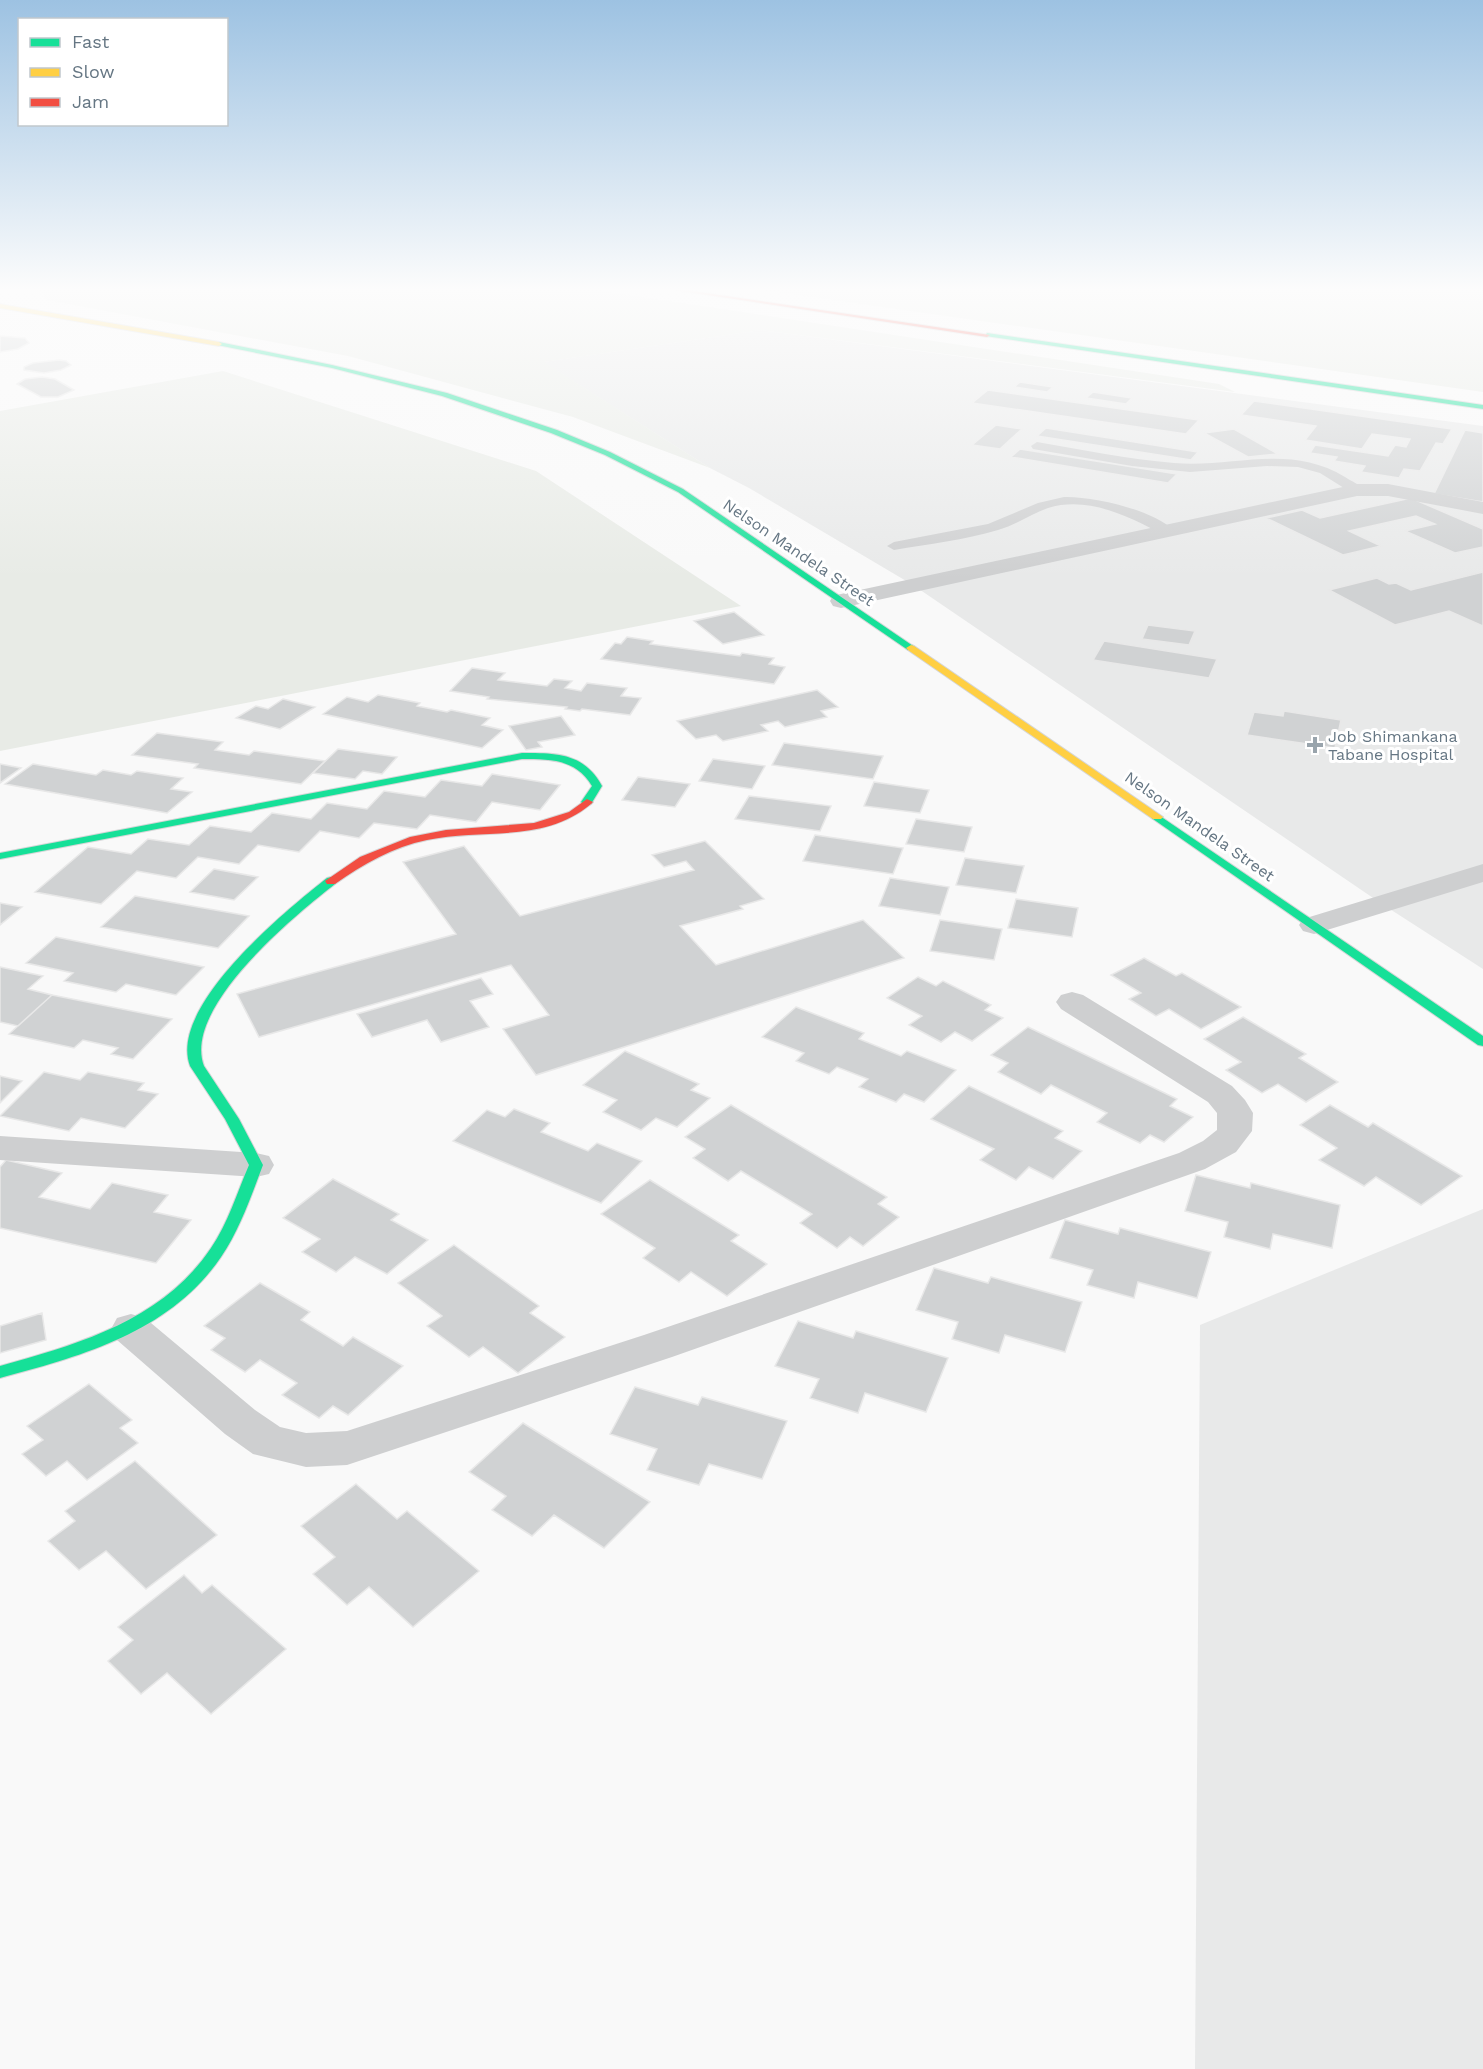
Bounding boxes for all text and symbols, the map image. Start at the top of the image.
legend [18,18,228,126]
text: Fast [72,31,110,52]
text: Slow [72,61,115,82]
text: Jam [72,91,109,112]
street label: Nelson Mandela Street [720,495,878,610]
place label: Job Shimankana Tabane Hospital [1328,727,1458,764]
marker: Job Shimankana Tabane Hospital [1306,736,1324,754]
street label: Nelson Mandela Street [1121,768,1278,885]

